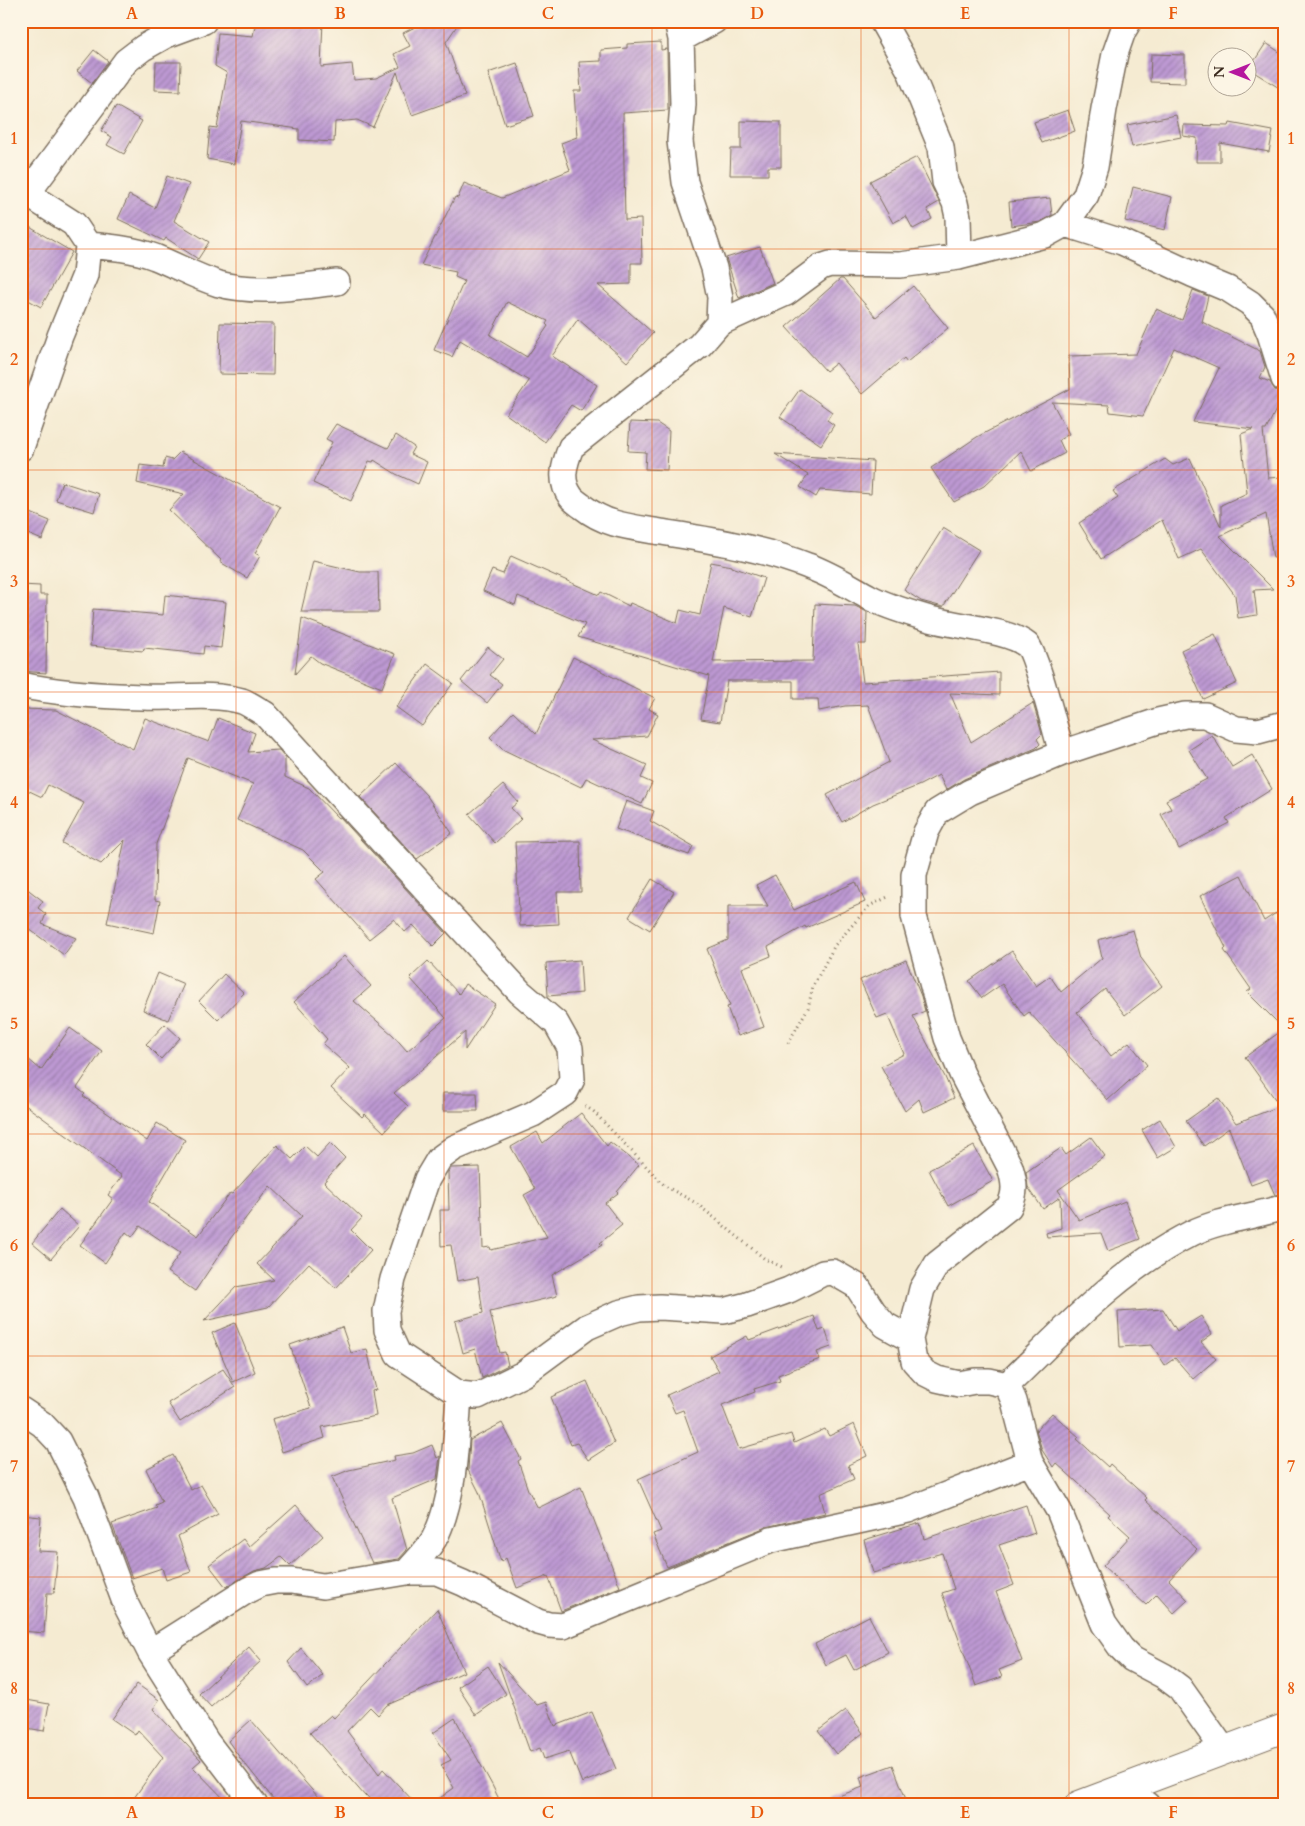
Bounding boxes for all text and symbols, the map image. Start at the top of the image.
text: A [126,3,138,25]
text: B [334,3,346,25]
text: C [542,3,554,25]
text: D [750,3,764,25]
text: E [960,3,970,25]
text: F [1168,3,1178,25]
north arrow [1208,48,1258,98]
text: N [1210,66,1229,78]
text: 1 [10,128,18,150]
text: 1 [1287,128,1295,150]
text: 2 [10,349,18,371]
text: 2 [1287,349,1295,371]
text: 3 [10,571,18,593]
text: 3 [1287,571,1295,593]
text: 4 [10,792,18,814]
text: 4 [1287,792,1295,814]
text: 5 [10,1013,18,1035]
text: 5 [1287,1013,1295,1035]
text: 6 [10,1235,18,1257]
text: 6 [1287,1235,1295,1257]
text: 7 [10,1456,18,1478]
text: 7 [1287,1456,1295,1478]
text: 8 [10,1678,18,1700]
text: 8 [1287,1678,1295,1700]
text: A [126,1802,138,1824]
text: B [334,1802,346,1824]
text: C [542,1802,554,1824]
text: D [750,1802,764,1824]
text: E [960,1802,970,1824]
text: F [1168,1802,1178,1824]

